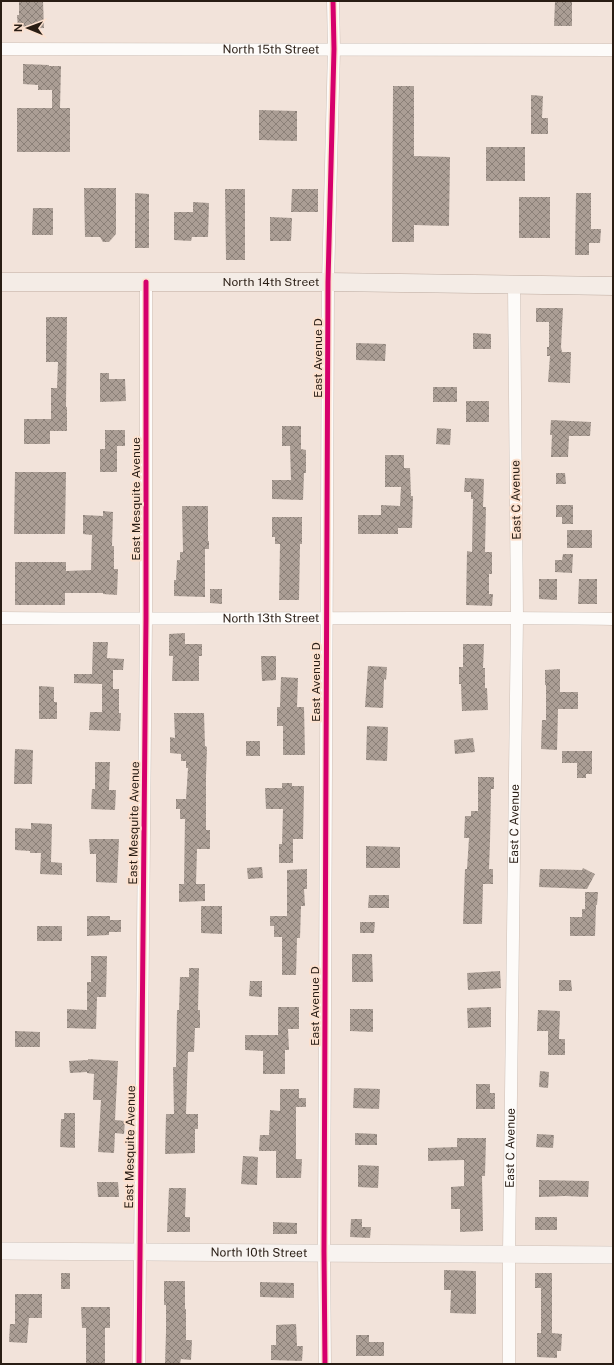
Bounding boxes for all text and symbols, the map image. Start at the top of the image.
north arrow [8,8,48,48]
text: N [12,23,24,32]
street label: North 15th Street [222,42,320,57]
street label: North 14th Street [223,275,320,289]
street label: East Avenue D [311,318,325,398]
street label: East Mesquite Avenue [129,437,143,561]
street label: East C Avenue [508,460,524,540]
street label: North 13th Street [223,611,320,625]
street label: East Avenue D [309,642,323,722]
street label: East Mesquite Avenue [126,761,142,885]
street label: East C Avenue [507,784,522,864]
street label: East Avenue D [308,966,322,1046]
street label: East Mesquite Avenue [122,1085,138,1209]
street label: East C Avenue [503,1108,518,1188]
street label: North 10th Street [211,1245,308,1260]

